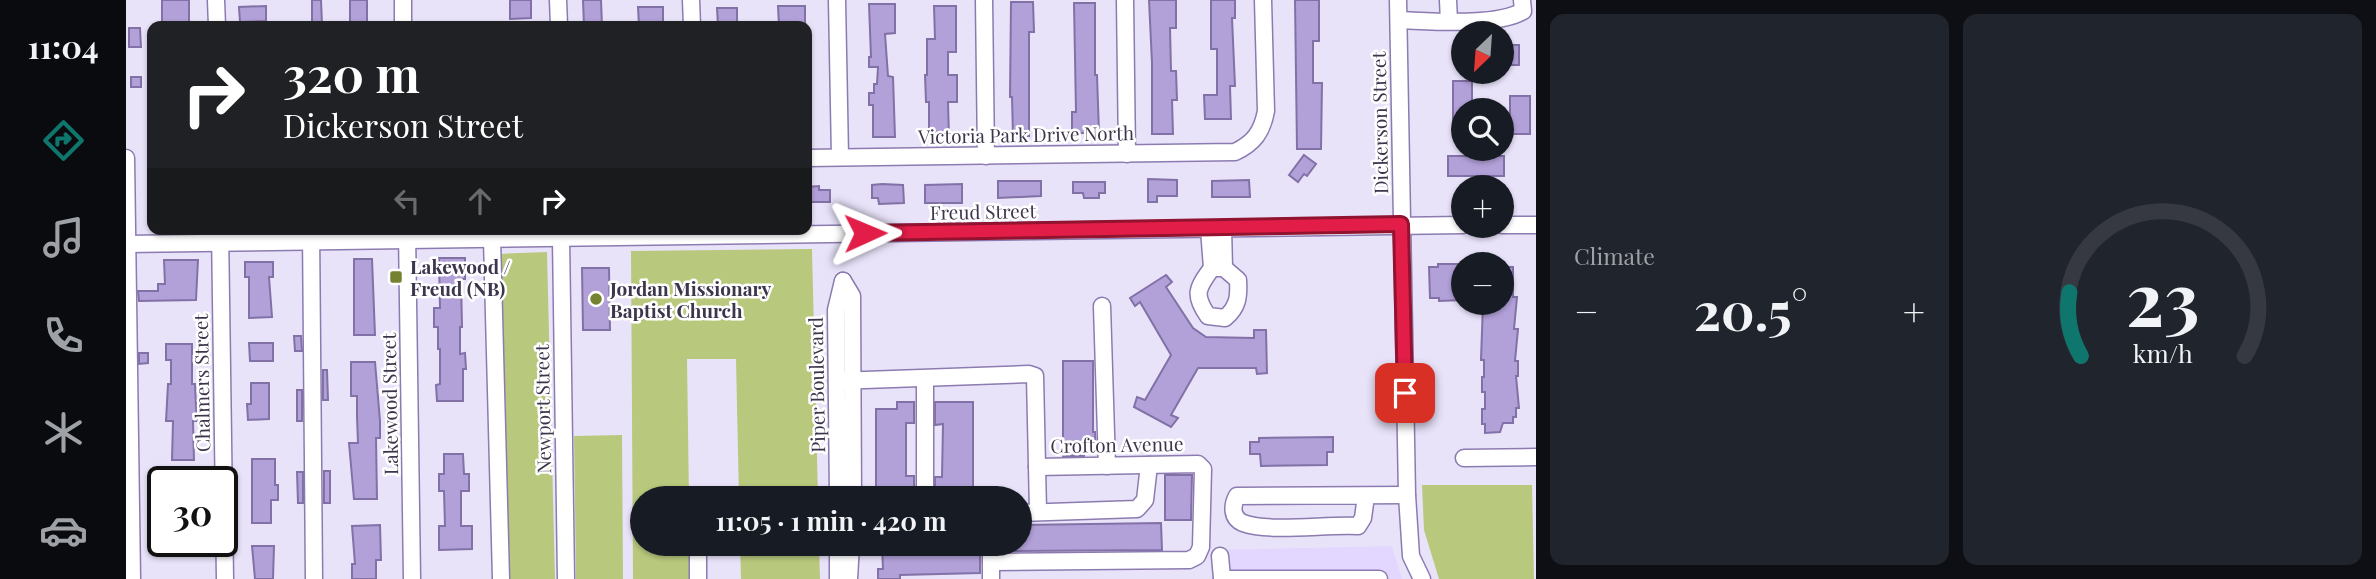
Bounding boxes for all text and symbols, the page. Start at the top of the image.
north arrow [1451,21,1514,84]
map controls [1451,21,1514,315]
text: 11:04 [27,24,99,67]
text: 320 m [283,40,420,105]
icon: right [168,49,259,140]
street label: Dickerson Street [1365,51,1393,194]
button: search [1451,98,1514,161]
text: Dickerson Street [283,103,523,146]
icon: directions [39,116,88,165]
street label: Victoria Park Drive North [917,119,1134,149]
button: + [1451,175,1514,238]
icon: left [388,182,426,220]
icon: ahead [461,182,499,220]
icon: right [534,182,572,220]
position arrow [828,196,902,270]
street label: Freud Street [930,197,1037,225]
icon: music [39,213,88,262]
text: Climate [1574,240,1655,271]
text: 23 [2126,247,2199,344]
button: − [1451,252,1514,315]
place label: Lakewood / Freud (NB) [410,253,510,301]
marker: Lakewood / Freud (NB) [388,269,404,285]
place label: Jordan Missionary Baptist Church [609,275,771,323]
text: 20.5° [1694,275,1808,344]
text: − [1574,285,1599,336]
text: + [1903,285,1925,336]
marker: Jordan Missionary Baptist Church [588,291,604,307]
icon: phone [39,311,88,360]
street label: Chalmers Street [187,313,215,452]
street label: Piper Boulevard [802,317,830,453]
street label: Lakewood Street [375,332,403,475]
text: km/h [2133,335,2193,368]
street label: Newport Street [528,344,556,474]
pin [1375,363,1435,423]
icon: arrive [1386,374,1424,412]
icon: climate [39,408,88,457]
street label: Crofton Avenue [1050,430,1184,458]
speed limit sign: 30 [147,466,238,557]
text: 11:05 · 1 min · 420 m [715,503,947,538]
icon: car [39,506,88,555]

